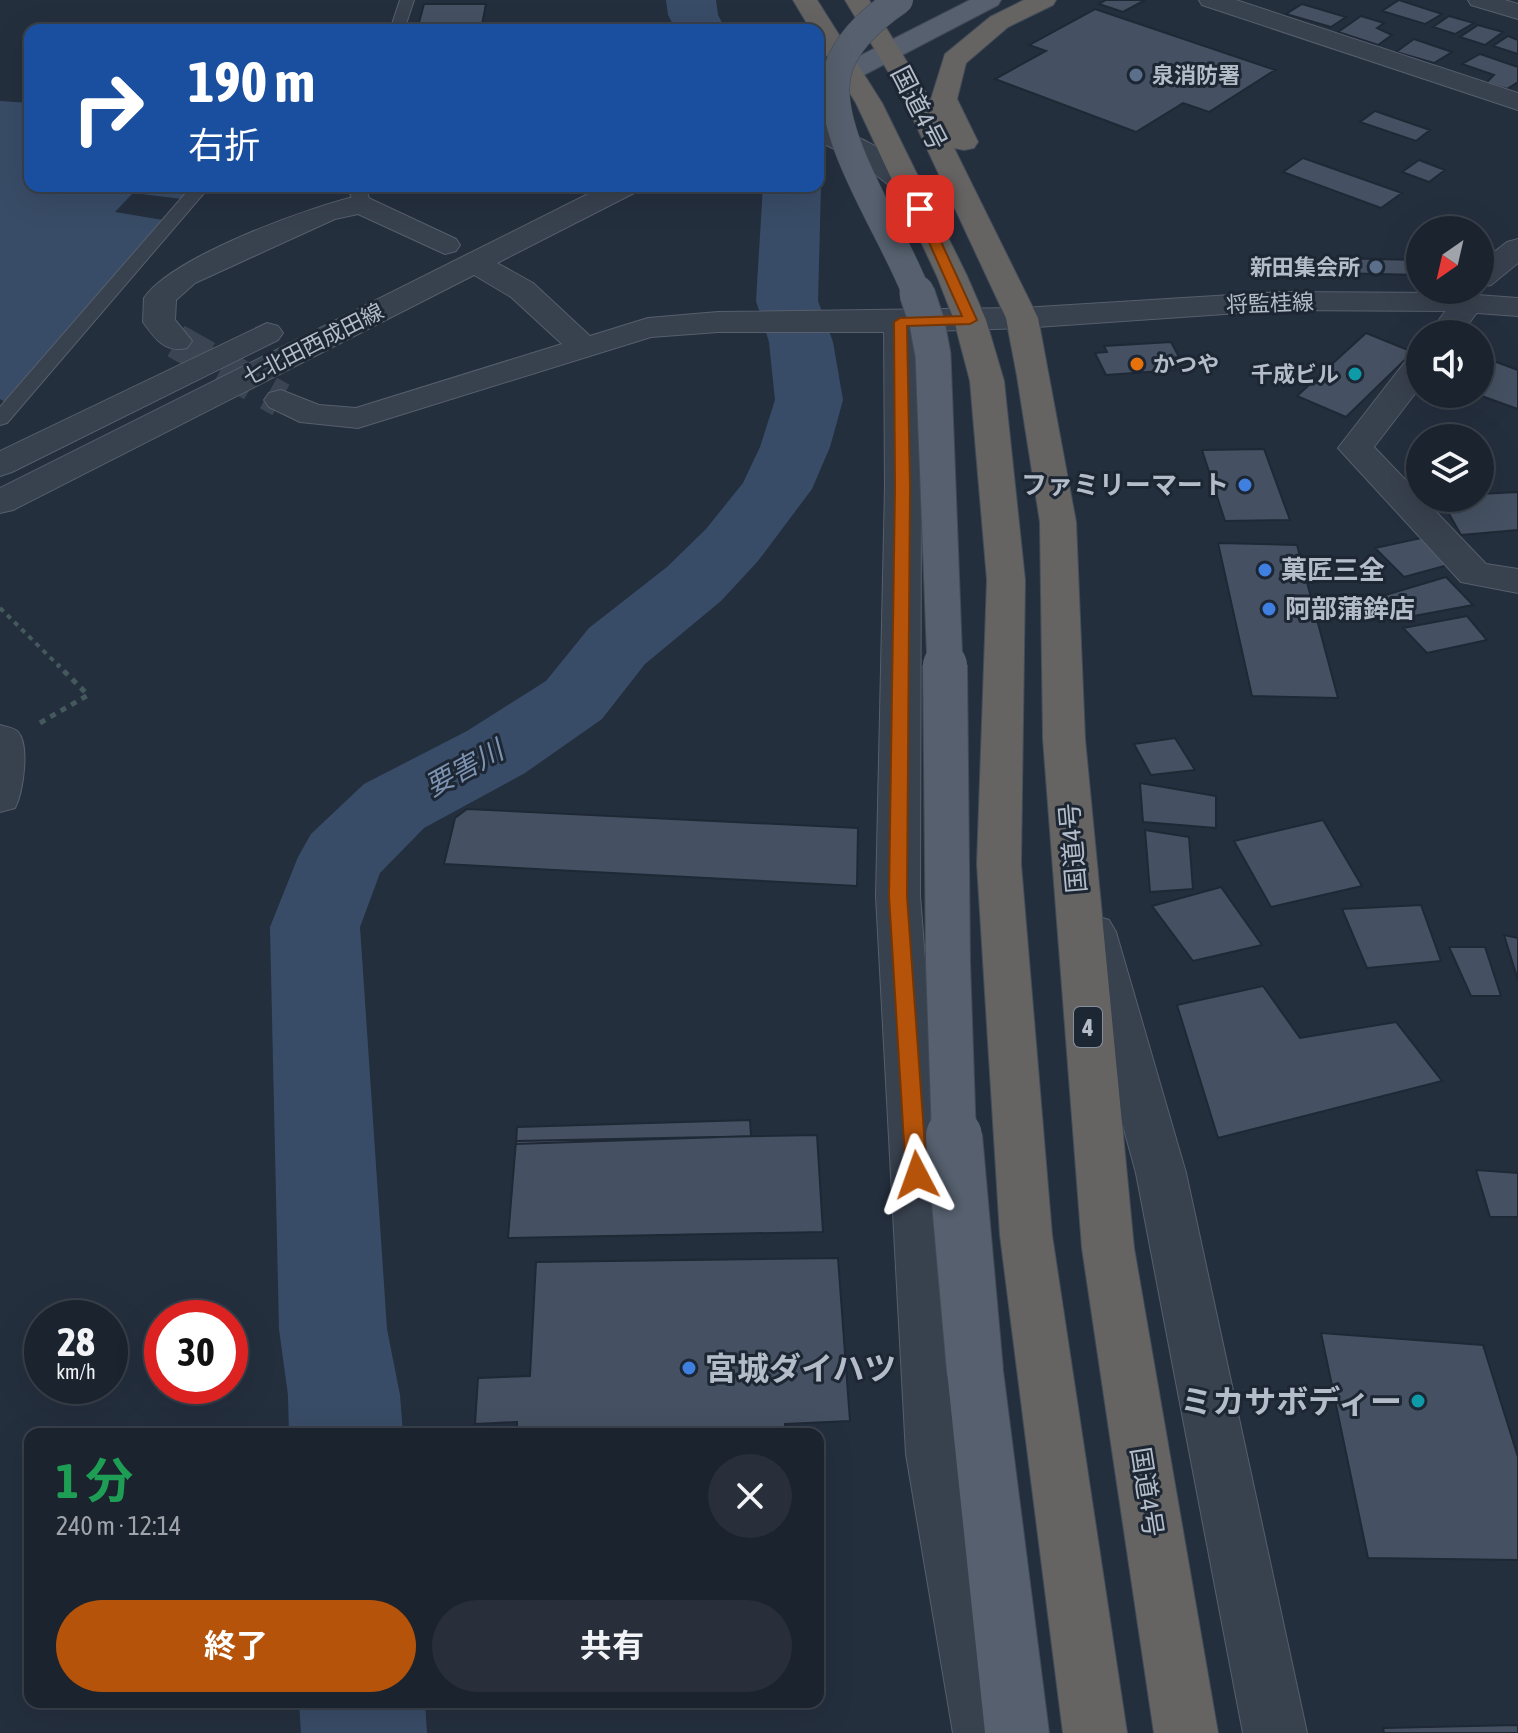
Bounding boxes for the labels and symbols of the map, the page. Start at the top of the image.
street label: 国道4号 [885,61,953,155]
place label: 泉消防署 [1152,62,1240,88]
marker: 泉消防署 [1127,66,1145,84]
pin [886,175,954,243]
north arrow [1406,216,1494,304]
place label: 新田集会所 [1250,254,1360,280]
marker: 新田集会所 [1367,258,1385,276]
street label: 将監桂線 [1226,288,1314,318]
street label: 七北田西成田線 [238,297,388,391]
place label: かつや [1153,351,1219,377]
marker: かつや [1128,355,1146,373]
place label: 千成ビル [1251,361,1339,387]
marker: 千成ビル [1346,365,1364,383]
place label: ファミリーマート [1021,470,1229,500]
marker: ファミリーマート [1236,476,1254,494]
place label: 菓匠三全 [1281,555,1385,585]
marker: 菓匠三全 [1256,561,1274,579]
place label: 阿部蒲鉾店 [1285,594,1415,624]
marker: 阿部蒲鉾店 [1260,600,1278,618]
water label: 要害川 [420,732,511,802]
street label: 国道4号 [1054,802,1092,894]
road number: 4 [1074,1007,1102,1047]
position arrow [875,1133,959,1217]
speed limit sign: 30 [144,1300,248,1404]
place label: 宮城ダイハツ [705,1350,896,1387]
marker: 宮城ダイハツ [680,1359,698,1377]
place label: ミカサボディー [1180,1383,1402,1420]
marker: ミカサボディー [1409,1392,1427,1410]
street label: 国道4号 [1125,1445,1169,1539]

